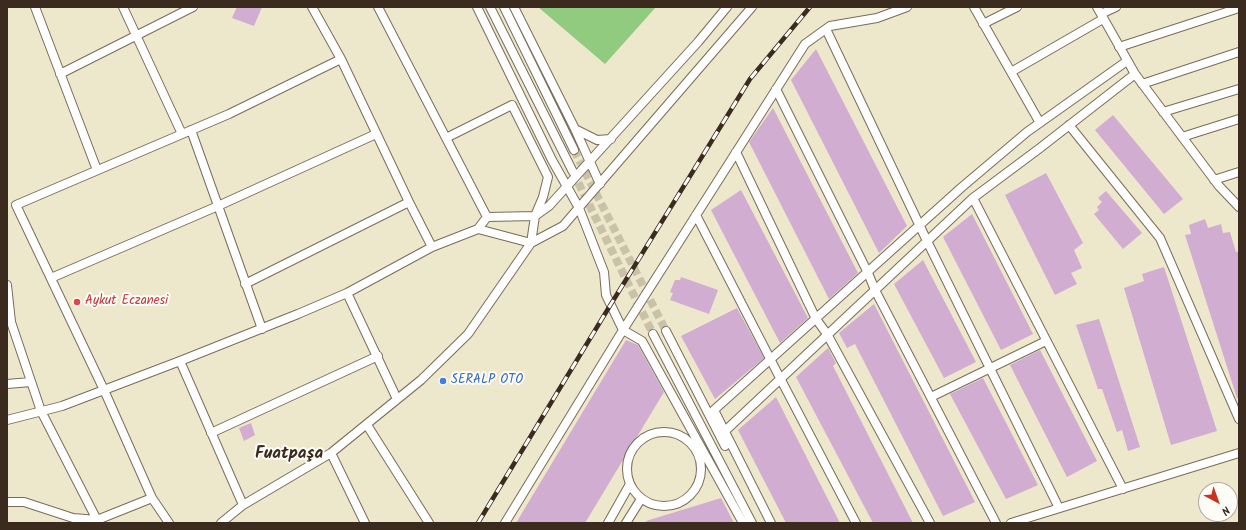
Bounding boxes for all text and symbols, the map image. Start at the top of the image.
place label: Aykut Eczanesi [85,294,168,310]
marker: Aykut Eczanesi [72,297,82,307]
place label: SERALP OTO [451,373,523,389]
marker: SERALP OTO [438,376,448,386]
district label: Fuatpaşa [255,445,323,465]
north arrow [1198,482,1238,522]
text: N [1217,501,1234,519]

